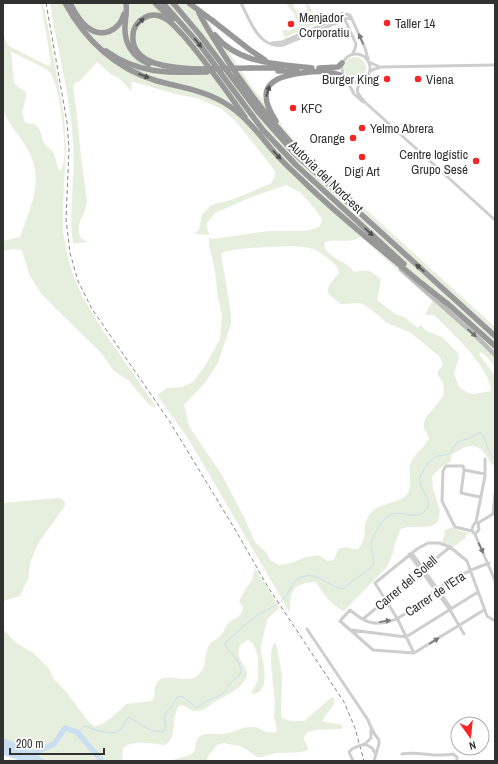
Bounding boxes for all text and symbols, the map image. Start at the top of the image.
place label: Menjador Corporatiu [299,9,349,41]
place label: Taller 14 [395,15,436,32]
one-way arrow [135,17,145,27]
marker: Taller 14 [382,18,392,28]
marker: Menjador Corporatiu [286,19,296,29]
one-way arrow [358,34,364,45]
one-way arrow [194,37,203,48]
place label: Burger King [322,71,379,88]
place label: Viena [426,71,454,88]
one-way arrow [139,74,151,80]
marker: Burger King [382,74,392,84]
marker: Viena [413,74,423,84]
one-way arrow [265,84,271,96]
place label: KFC [301,100,323,117]
marker: KFC [288,103,298,113]
place label: Yelmo Abrera [370,120,434,137]
marker: Yelmo Abrera [357,123,367,133]
place label: Orange [309,130,345,147]
marker: Orange [348,133,358,143]
street label: Autovia del Nord-est [284,136,367,217]
place label: Centre logístic Grupo Sesé [399,146,468,178]
one-way arrow [272,149,281,160]
marker: Digi Art [357,152,367,162]
marker: Centre logístic Grupo Sesé [471,156,481,166]
place label: Digi Art [344,163,380,180]
one-way arrow [364,228,374,237]
one-way arrow [415,264,425,273]
one-way arrow [466,328,477,337]
one-way arrow [478,543,484,554]
street label: Carrer del Solell [371,552,441,614]
street label: Carrer de l'Era [402,568,468,620]
one-way arrow [378,618,391,624]
one-way arrow [428,637,440,644]
north arrow [450,716,490,756]
scale bar [10,730,104,756]
text: 200 m [16,736,43,752]
text: N [468,738,478,753]

